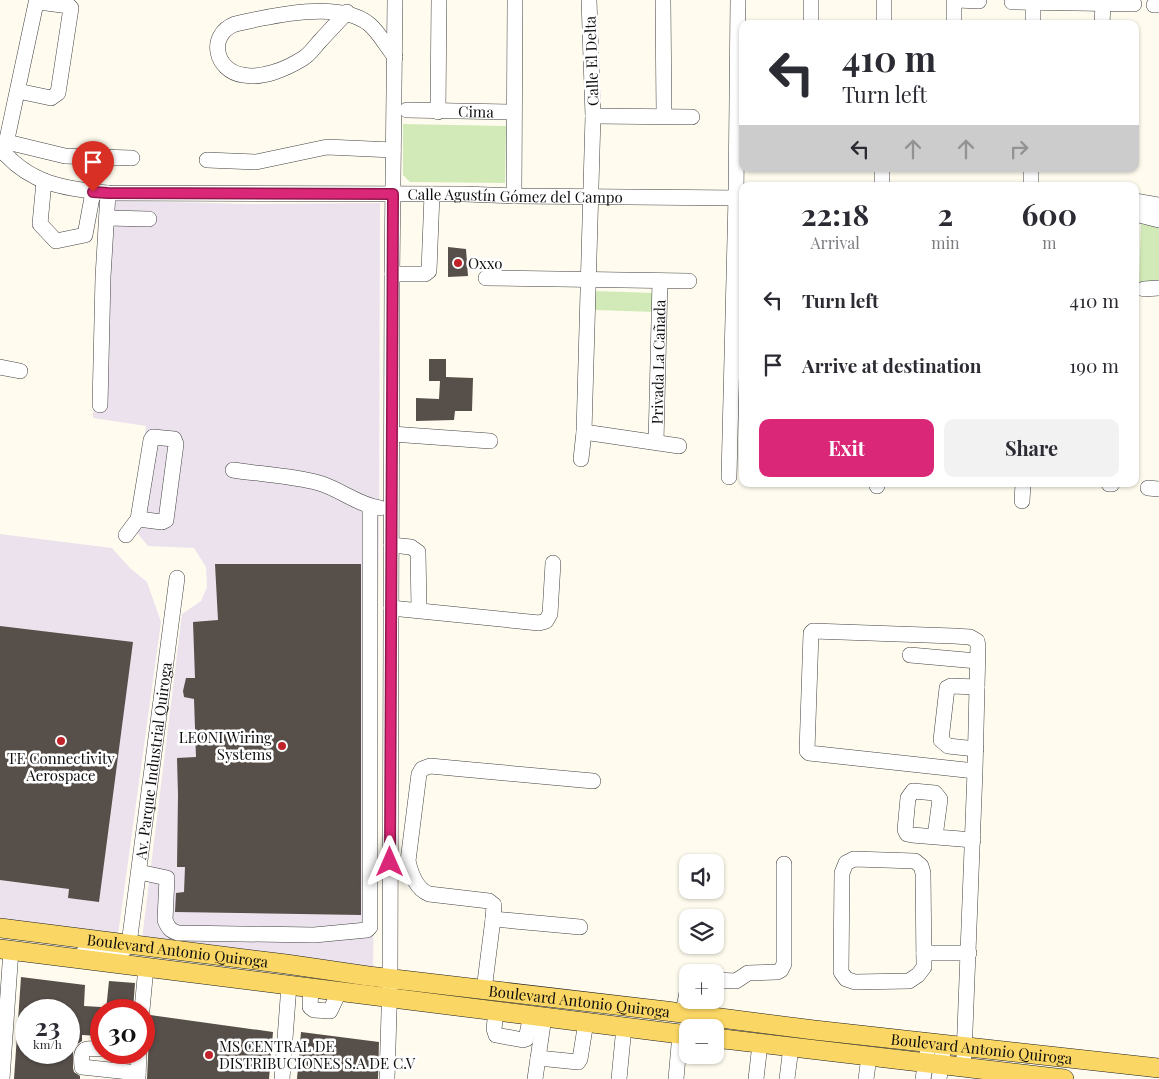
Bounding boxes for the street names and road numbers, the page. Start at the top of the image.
street label: Calle El Delta [579,15,603,106]
street label: Cima [458,101,494,122]
street label: Calle Agustín Gómez del Campo [407,184,623,207]
street label: Privada La Cañada [646,299,670,425]
street label: Av. Parque Industrial Quiroga [130,660,176,862]
street label: Boulevard Antonio Quiroga [86,929,270,972]
street label: Boulevard Antonio Quiroga [488,980,672,1022]
street label: Boulevard Antonio Quiroga [890,1029,1074,1068]

